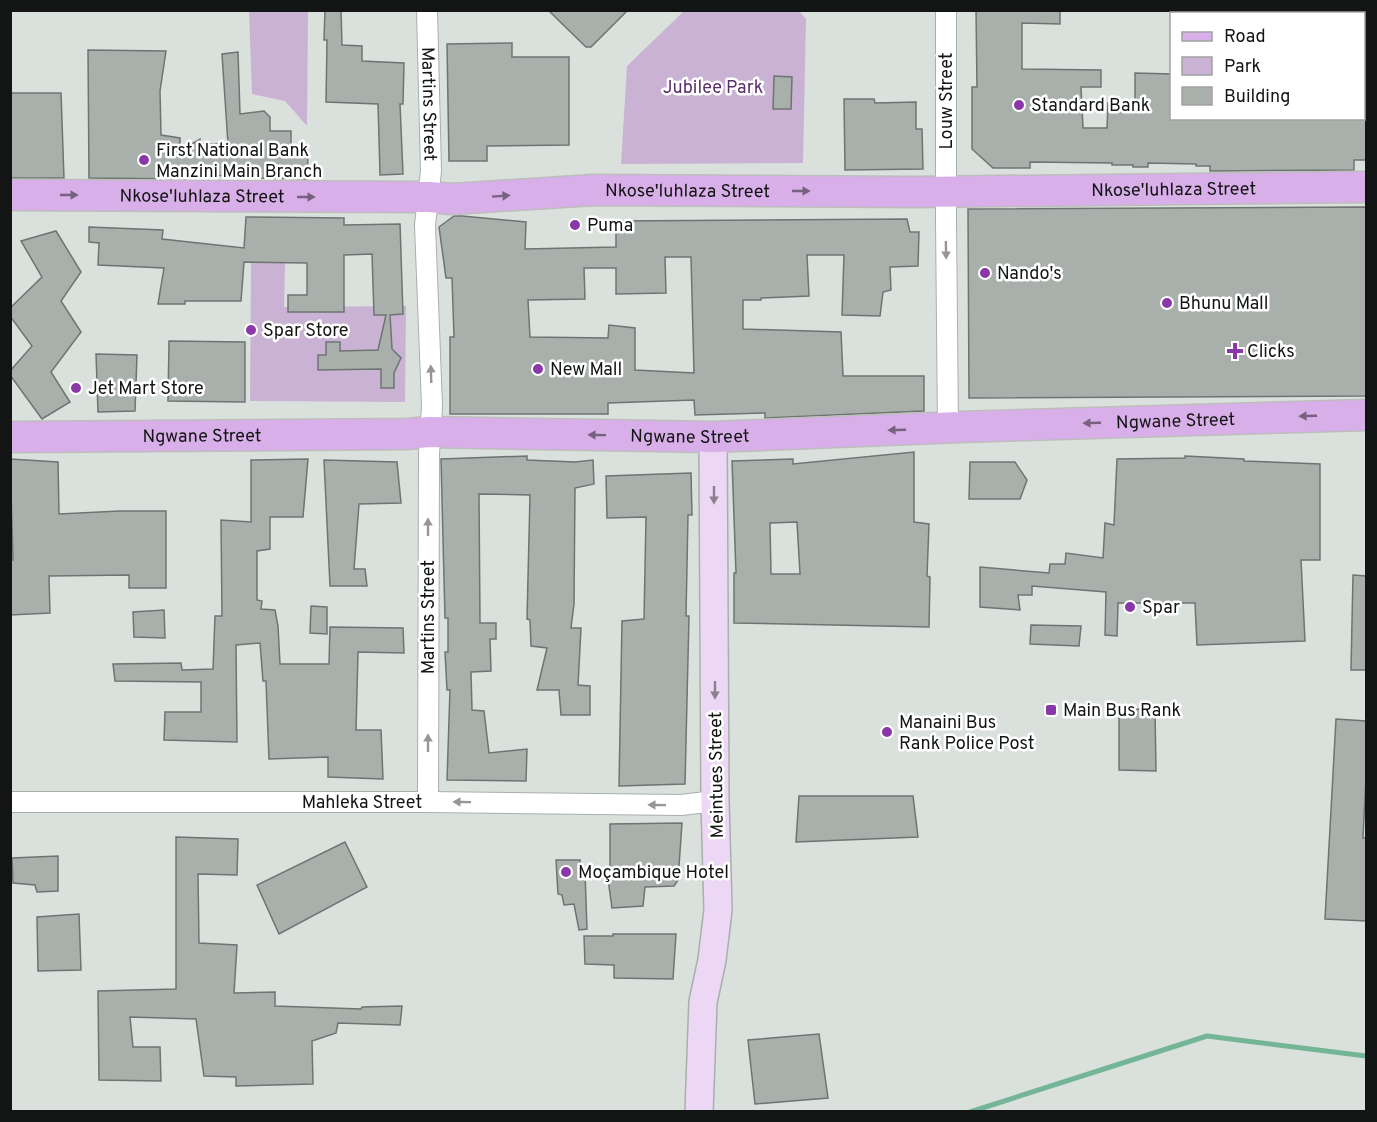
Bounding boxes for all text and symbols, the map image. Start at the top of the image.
legend [1170,12,1365,120]
text: Road [1224,26,1266,49]
street label: Martins Street [415,47,441,161]
street label: Louw Street [936,53,959,149]
text: Park [1224,56,1261,79]
park label: Jubilee Park [663,77,763,100]
text: Building [1224,86,1290,109]
place label: Standard Bank [1031,95,1150,118]
marker: Standard Bank [1012,98,1026,112]
place label: First National Bank Manzini Main Branch [156,140,322,184]
marker: First National Bank Manzini Main Branch [137,153,151,167]
street label: Nkose'luhlaza Street [1091,178,1256,203]
street label: Nkose'luhlaza Street [605,180,770,204]
street label: Nkose'luhlaza Street [119,186,285,209]
one-way arrow [791,186,810,196]
one-way arrow [59,190,78,200]
one-way arrow [491,191,510,201]
one-way arrow [296,192,315,201]
place label: Puma [587,215,633,238]
marker: Puma [568,218,582,232]
one-way arrow [941,241,951,260]
place label: Nando's [997,263,1062,286]
marker: Nando's [978,266,992,280]
place label: Bhunu Mall [1179,293,1269,316]
marker: Bhunu Mall [1160,296,1174,310]
place label: Spar Store [263,320,349,343]
marker: Spar Store [244,323,258,337]
place label: Clicks [1247,341,1295,364]
marker: Clicks [1228,344,1242,358]
place label: New Mall [550,359,622,382]
marker: New Mall [531,362,545,376]
one-way arrow [426,365,436,384]
place label: Jet Mart Store [88,378,204,401]
marker: Jet Mart Store [69,381,83,395]
street label: Ngwane Street [1116,409,1236,435]
one-way arrow [1299,411,1318,421]
one-way arrow [1083,418,1102,428]
street label: Ngwane Street [142,425,262,449]
one-way arrow [888,425,907,434]
street label: Ngwane Street [630,426,750,450]
one-way arrow [588,430,607,440]
one-way arrow [709,486,719,505]
one-way arrow [423,518,433,537]
street label: Martins Street [418,560,441,674]
place label: Spar [1142,597,1180,620]
marker: Spar [1123,600,1137,614]
one-way arrow [710,681,720,700]
place label: Main Bus Rank [1063,700,1181,723]
marker: Main Bus Rank [1044,703,1058,717]
street label: Meintues Street [705,711,730,839]
place label: Manaini Bus Rank Police Post [899,712,1035,756]
marker: Manaini Bus Rank Police Post [880,725,894,739]
one-way arrow [423,734,433,753]
street label: Mahleka Street [302,792,422,815]
one-way arrow [453,797,472,807]
one-way arrow [648,800,667,810]
place label: Moçambique Hotel [578,862,729,885]
marker: Moçambique Hotel [559,865,573,879]

